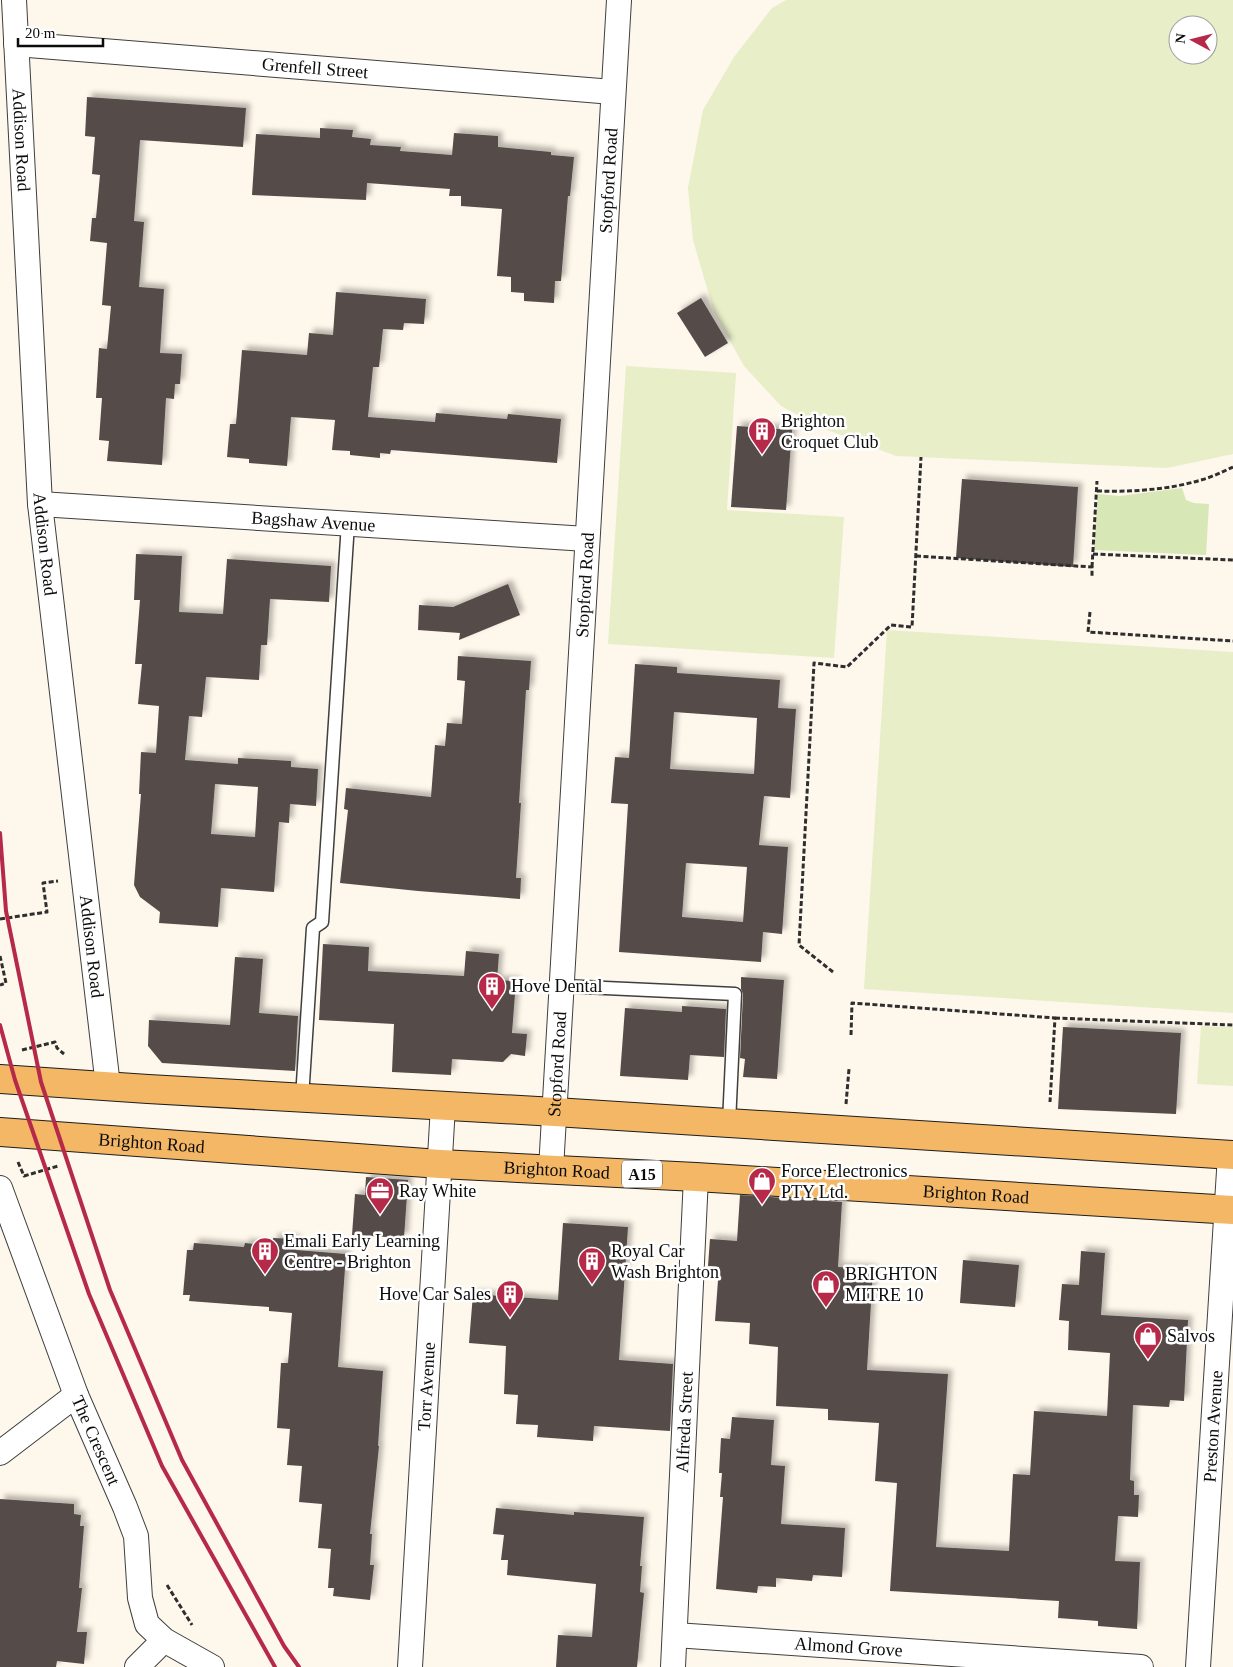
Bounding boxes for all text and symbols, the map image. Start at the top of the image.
scale bar [18,15,102,47]
north arrow [1168,15,1218,65]
text: 20 m [25,25,56,41]
text: N [1173,33,1189,44]
street label: Grenfell Street [261,54,369,82]
street label: Addison Road [9,88,34,192]
street label: Stopford Road [595,127,622,234]
place label: Brighton Croquet Club [781,411,879,452]
building icon: Brighton Croquet Club [747,416,777,455]
street label: Addison Road [29,492,61,597]
street label: Bagshaw Avenue [251,508,376,535]
street label: Stopford Road [572,532,598,638]
street label: Addison Road [76,894,108,999]
building icon: Hove Dental [477,971,507,1010]
place label: Hove Dental [511,976,602,996]
street label: Stopford Road [544,1011,570,1117]
street label: Brighton Road [98,1129,205,1157]
street label: Brighton Road [503,1157,610,1183]
road number: A15 [622,1160,662,1188]
place label: Force Electronics PTY Ltd. [781,1161,907,1202]
shop icon: Force Electronics PTY Ltd. [747,1166,777,1205]
office icon: Ray White [365,1176,395,1215]
place label: Ray White [399,1181,476,1201]
street label: Brighton Road [922,1181,1030,1207]
place label: Emali Early Learning Centre - Brighton [284,1231,440,1272]
building icon: Emali Early Learning Centre - Brighton [250,1236,280,1275]
place label: Royal Car Wash Brighton [611,1241,719,1282]
building icon: Royal Car Wash Brighton [577,1246,607,1285]
place label: BRIGHTON MITRE 10 [845,1264,938,1305]
shop icon: BRIGHTON MITRE 10 [811,1269,841,1308]
building icon: Hove Car Sales [495,1279,525,1318]
place label: Hove Car Sales [379,1284,491,1304]
shop icon: Salvos [1133,1321,1163,1360]
place label: Salvos [1167,1326,1215,1346]
street label: Torr Avenue [414,1342,439,1431]
street label: Preston Avenue [1200,1370,1227,1483]
street label: Alfreda Street [672,1371,697,1473]
street label: The Crescent [68,1393,124,1488]
street label: Almond Grove [794,1633,903,1661]

